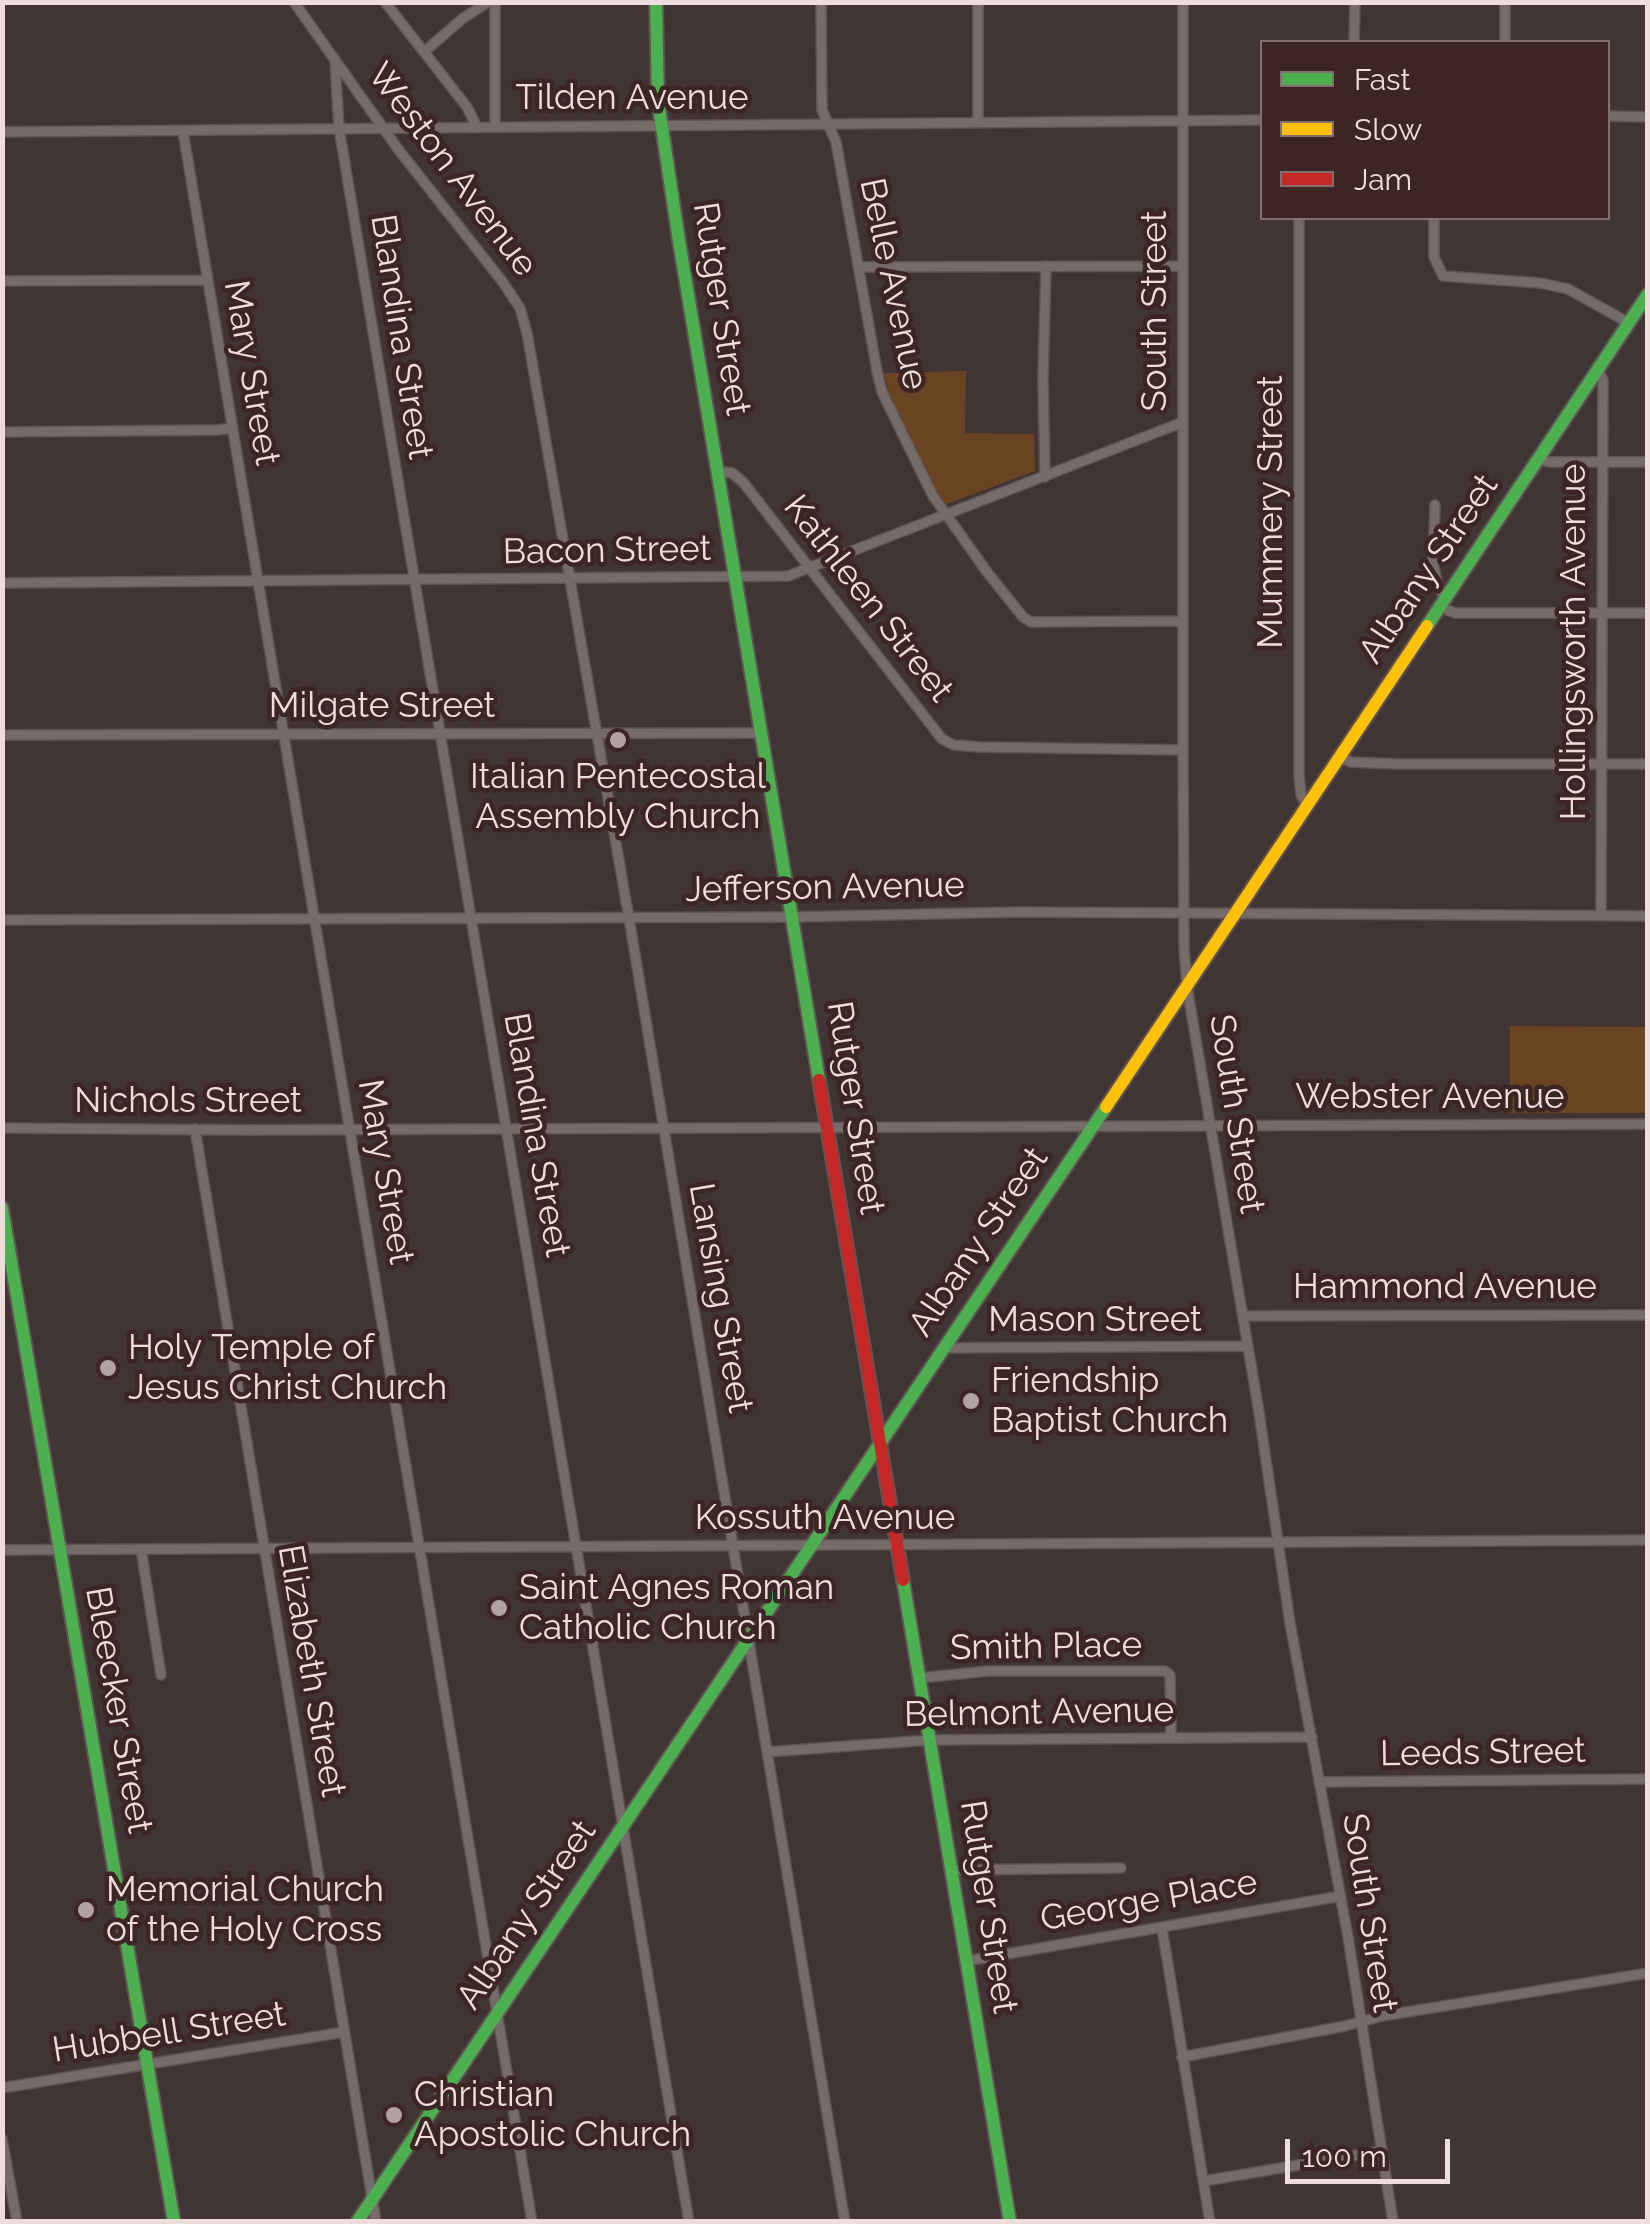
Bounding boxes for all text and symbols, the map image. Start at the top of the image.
legend [1260,40,1610,220]
street label: Weston Avenue [358,55,546,285]
text: Fast [1354,62,1411,97]
street label: Tilden Avenue [516,77,748,119]
text: Slow [1354,112,1422,147]
text: Jam [1354,162,1412,197]
street label: Belle Avenue [850,174,936,394]
street label: Rutger Street [683,199,759,419]
street label: South Street [1134,211,1176,411]
street label: Blandina Street [361,212,441,462]
street label: Mary Street [214,277,288,469]
street label: Mummery Street [1250,375,1292,649]
street label: Hollingsworth Avenue [1553,464,1595,820]
street label: Albany Street [1350,467,1508,671]
street label: Kathleen Street [774,487,962,711]
street label: Bacon Street [502,528,712,574]
street label: Milgate Street [269,685,495,727]
marker: Italian Pentecostal Assembly Church [607,729,629,751]
place label: Italian Pentecostal Assembly Church [470,756,766,838]
street label: Jefferson Avenue [685,865,965,911]
street label: Rutger Street [817,998,893,1218]
street label: Blandina Street [494,1010,578,1260]
street label: South Street [1200,1011,1272,1217]
street label: Mary Street [348,1076,422,1268]
street label: Webster Avenue [1295,1076,1565,1118]
street label: Nichols Street [74,1080,302,1122]
street label: Albany Street [900,1140,1058,1344]
street label: Lansing Street [679,1180,761,1416]
street label: Hammond Avenue [1293,1266,1597,1308]
street label: Mason Street [988,1299,1202,1341]
place label: Holy Temple of Jesus Christ Church [128,1327,447,1409]
marker: Holy Temple of Jesus Christ Church [97,1357,119,1379]
place label: Friendship Baptist Church [991,1360,1228,1442]
marker: Friendship Baptist Church [960,1390,982,1412]
street label: Kossuth Avenue [695,1497,955,1539]
street label: Elizabeth Street [268,1542,354,1800]
place label: Saint Agnes Roman Catholic Church [519,1567,834,1649]
street label: Bleecker Street [76,1583,160,1837]
marker: Saint Agnes Roman Catholic Church [488,1597,510,1619]
street label: Smith Place [950,1624,1142,1670]
street label: Belmont Avenue [904,1690,1174,1736]
street label: Leeds Street [1380,1730,1586,1776]
street label: Rutger Street [950,1797,1026,2017]
street label: South Street [1333,1810,1405,2016]
street label: Albany Street [448,1813,606,2017]
street label: George Place [1037,1861,1261,1941]
place label: Memorial Church of the Holy Cross [106,1869,384,1951]
marker: Memorial Church of the Holy Cross [75,1899,97,1921]
street label: Hubbell Street [49,1994,289,2072]
place label: Christian Apostolic Church [414,2074,691,2156]
marker: Christian Apostolic Church [383,2104,405,2126]
scale bar [1290,2119,1455,2181]
text: 100 m [1302,2139,1387,2174]

